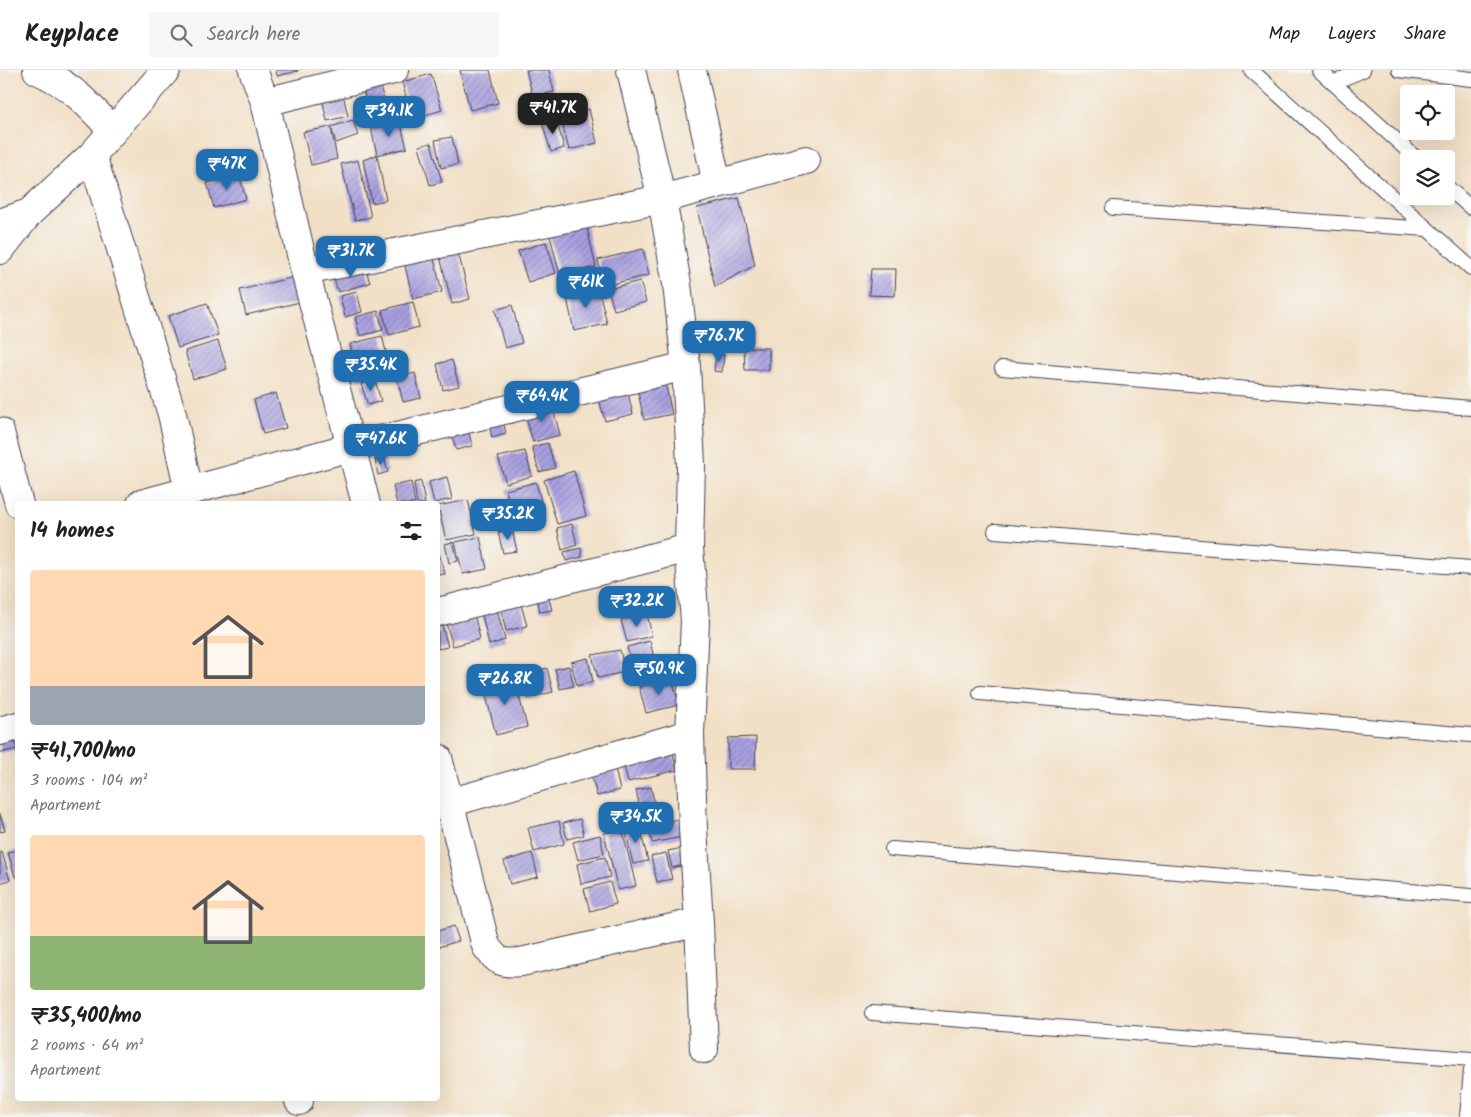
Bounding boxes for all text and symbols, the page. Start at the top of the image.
search box [149,12,499,57]
text: Keyplace [25,15,119,54]
text: Search here [207,20,300,50]
text: Map [1269,20,1300,49]
text: Layers [1328,20,1376,49]
text: Share [1404,20,1446,49]
icon: search [167,21,195,49]
map controls [1400,85,1455,205]
button: locate [1400,85,1455,140]
pin: ₹41.7K [512,92,594,135]
pin: ₹34.1K [348,96,430,138]
text: ₹41.7K [529,96,577,121]
text: ₹34.1K [364,99,414,124]
pin: ₹47K [197,148,257,191]
button: layers [1400,150,1455,205]
text: ₹47K [207,152,247,177]
pin: ₹31.7K [310,236,392,278]
text: ₹31.7K [327,239,375,264]
pin: ₹61K [556,266,616,309]
text: ₹61K [567,270,605,295]
pin: ₹76.7K [678,320,760,363]
text: ₹76.7K [693,324,745,349]
pin: ₹35.4K [330,350,412,392]
text: ₹35.4K [345,353,397,378]
pin: ₹64.4K [501,380,583,423]
text: ₹64.4K [515,384,569,409]
pin: ₹47.6K [340,424,422,466]
text: ₹47.6K [355,427,407,452]
pin: ₹35.2K [467,498,549,541]
text: ₹35.2K [481,502,535,527]
text: 14 homes [30,515,115,548]
icon: filters [397,517,425,545]
pin: ₹32.2K [596,586,678,628]
text: ₹32.2K [610,589,664,614]
icon: home [183,602,273,692]
pin: ₹50.9K [618,654,700,696]
text: ₹50.9K [633,657,685,682]
pin: ₹26.8K [464,664,546,706]
text: ₹26.8K [478,667,532,692]
text: ₹41,700/mo [30,735,136,768]
text: 3 rooms · 104 m² [30,768,147,793]
text: Apartment [30,793,101,818]
pin: ₹34.5K [595,802,677,844]
text: ₹34.5K [610,805,662,830]
icon: home [183,867,273,957]
text: ₹35,400/mo [30,1000,142,1033]
text: 2 rooms · 64 m² [30,1033,143,1058]
text: Apartment [30,1058,101,1083]

